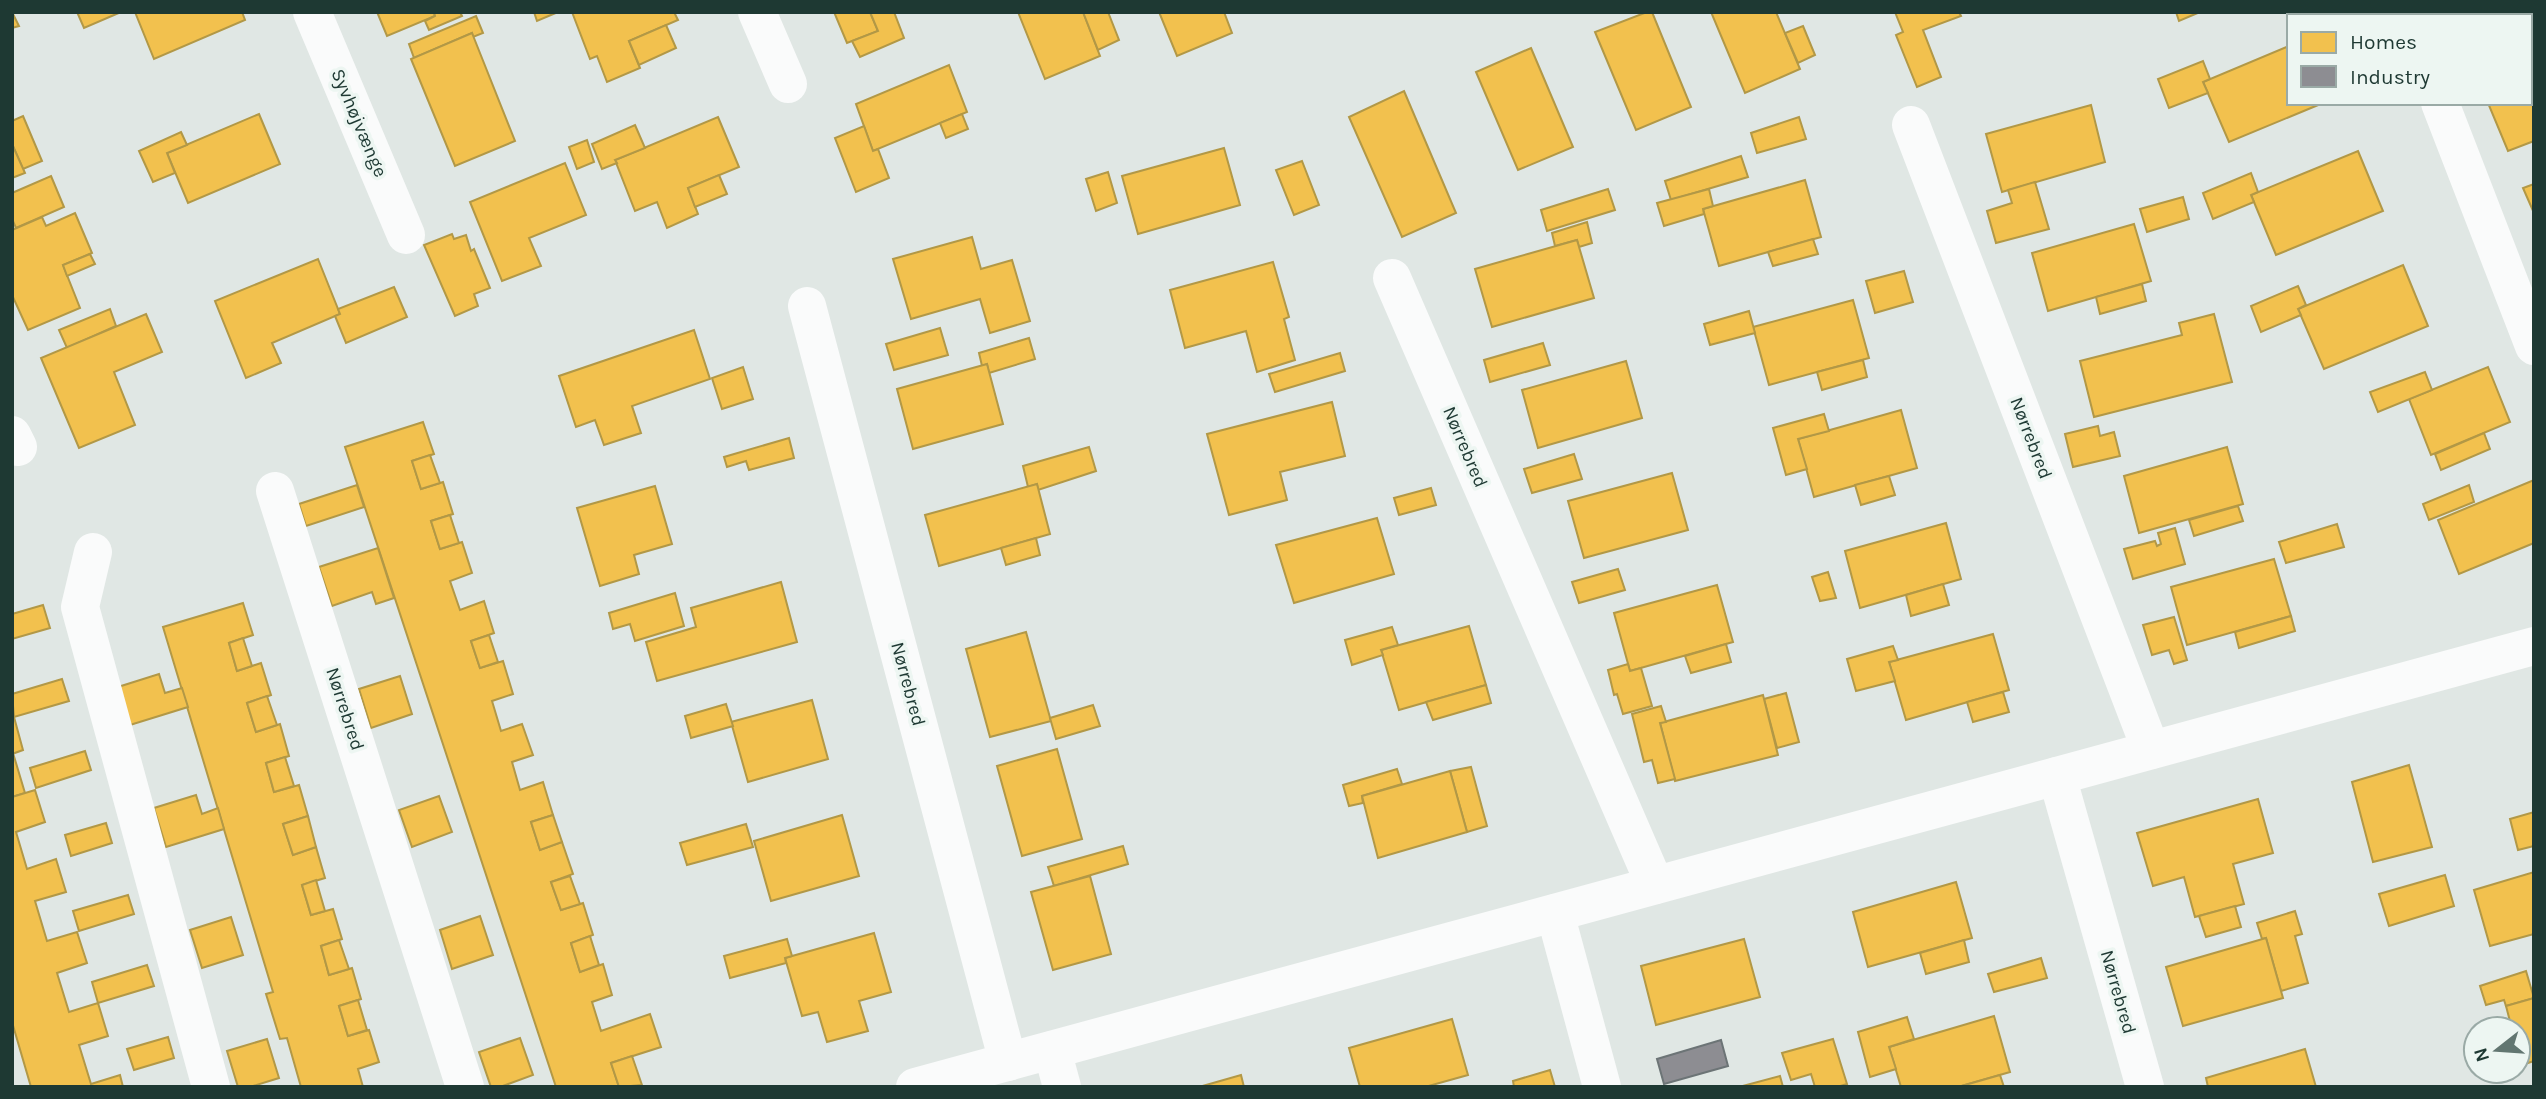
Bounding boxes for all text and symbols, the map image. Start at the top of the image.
legend [2287,14,2532,105]
text: Homes [2350,30,2417,54]
text: Industry [2350,65,2430,89]
street label: Syvhøjvænge [326,66,392,180]
street label: Nørrebred [2005,394,2057,482]
street label: Nørrebred [1438,403,1492,491]
street label: Nørrebred [886,640,930,728]
street label: Nørrebred [321,665,369,753]
street label: Nørrebred [2096,948,2140,1036]
north arrow [2462,1015,2532,1085]
text: N [2469,1045,2494,1064]

